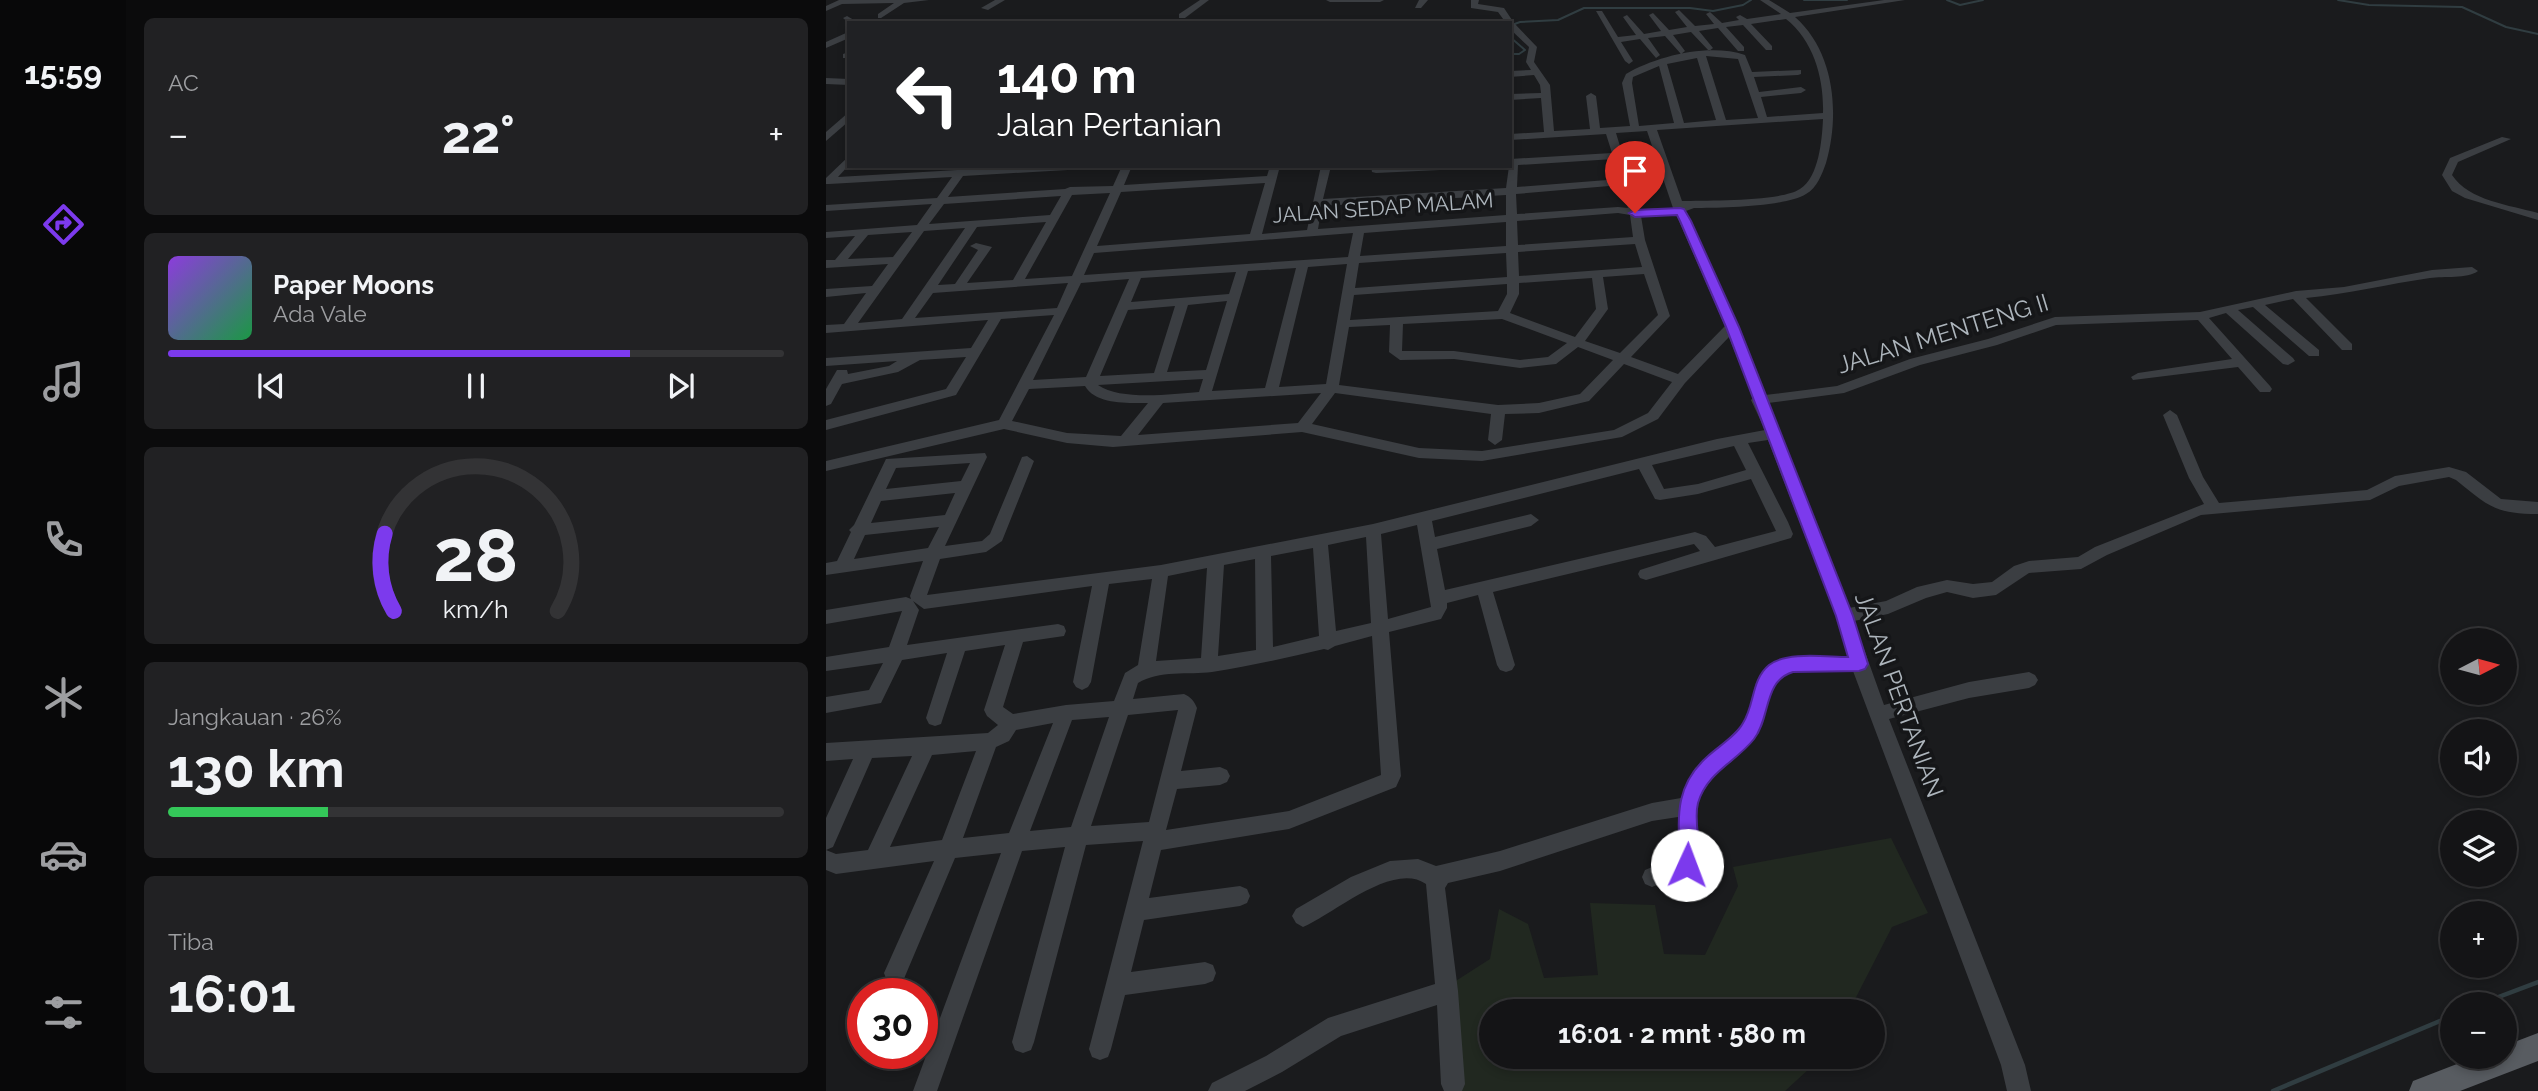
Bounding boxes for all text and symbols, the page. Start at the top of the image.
text: 140 m [997,47,1137,104]
icon: left [882,49,973,140]
text: 15:59 [24,54,102,91]
text: AC [168,69,199,96]
text: 22° [442,104,515,165]
text: Jalan Pertanian [997,106,1222,143]
text: − [168,112,188,157]
text: + [768,112,784,157]
pin [1605,141,1665,213]
icon: arrive [1616,152,1654,190]
street label: JALAN SEDAP MALAM [1272,187,1494,228]
icon: directions [39,200,88,249]
text: Paper Moons [273,270,434,300]
street label: JALAN MENTENG II [1834,288,2052,379]
text: Ada Vale [273,300,367,327]
icon: music [39,357,88,406]
icon: previous [252,367,290,405]
icon: pause [457,367,495,405]
icon: next [662,367,700,405]
text: 28 [433,514,519,599]
icon: phone [39,515,88,564]
street label: JALAN PERTANIAN [1849,589,1950,801]
text: km/h [443,594,509,624]
north arrow [2440,628,2516,705]
map controls [2440,628,2517,1069]
icon: climate [39,673,88,722]
text: Jangkauan · 26% [168,703,342,730]
button: sound [2440,719,2517,796]
text: 130 km [168,738,345,799]
button: layers [2440,810,2517,887]
position arrow [1650,828,1724,902]
icon: car [39,830,88,879]
button: + [2440,901,2517,978]
text: Tiba [168,928,214,955]
text: 16:01 [168,963,296,1024]
speed limit sign: 30 [847,978,938,1069]
icon: filters [39,988,88,1037]
button: − [2440,992,2517,1069]
text: 16:01 · 2 mnt · 580 m [1558,1019,1806,1049]

